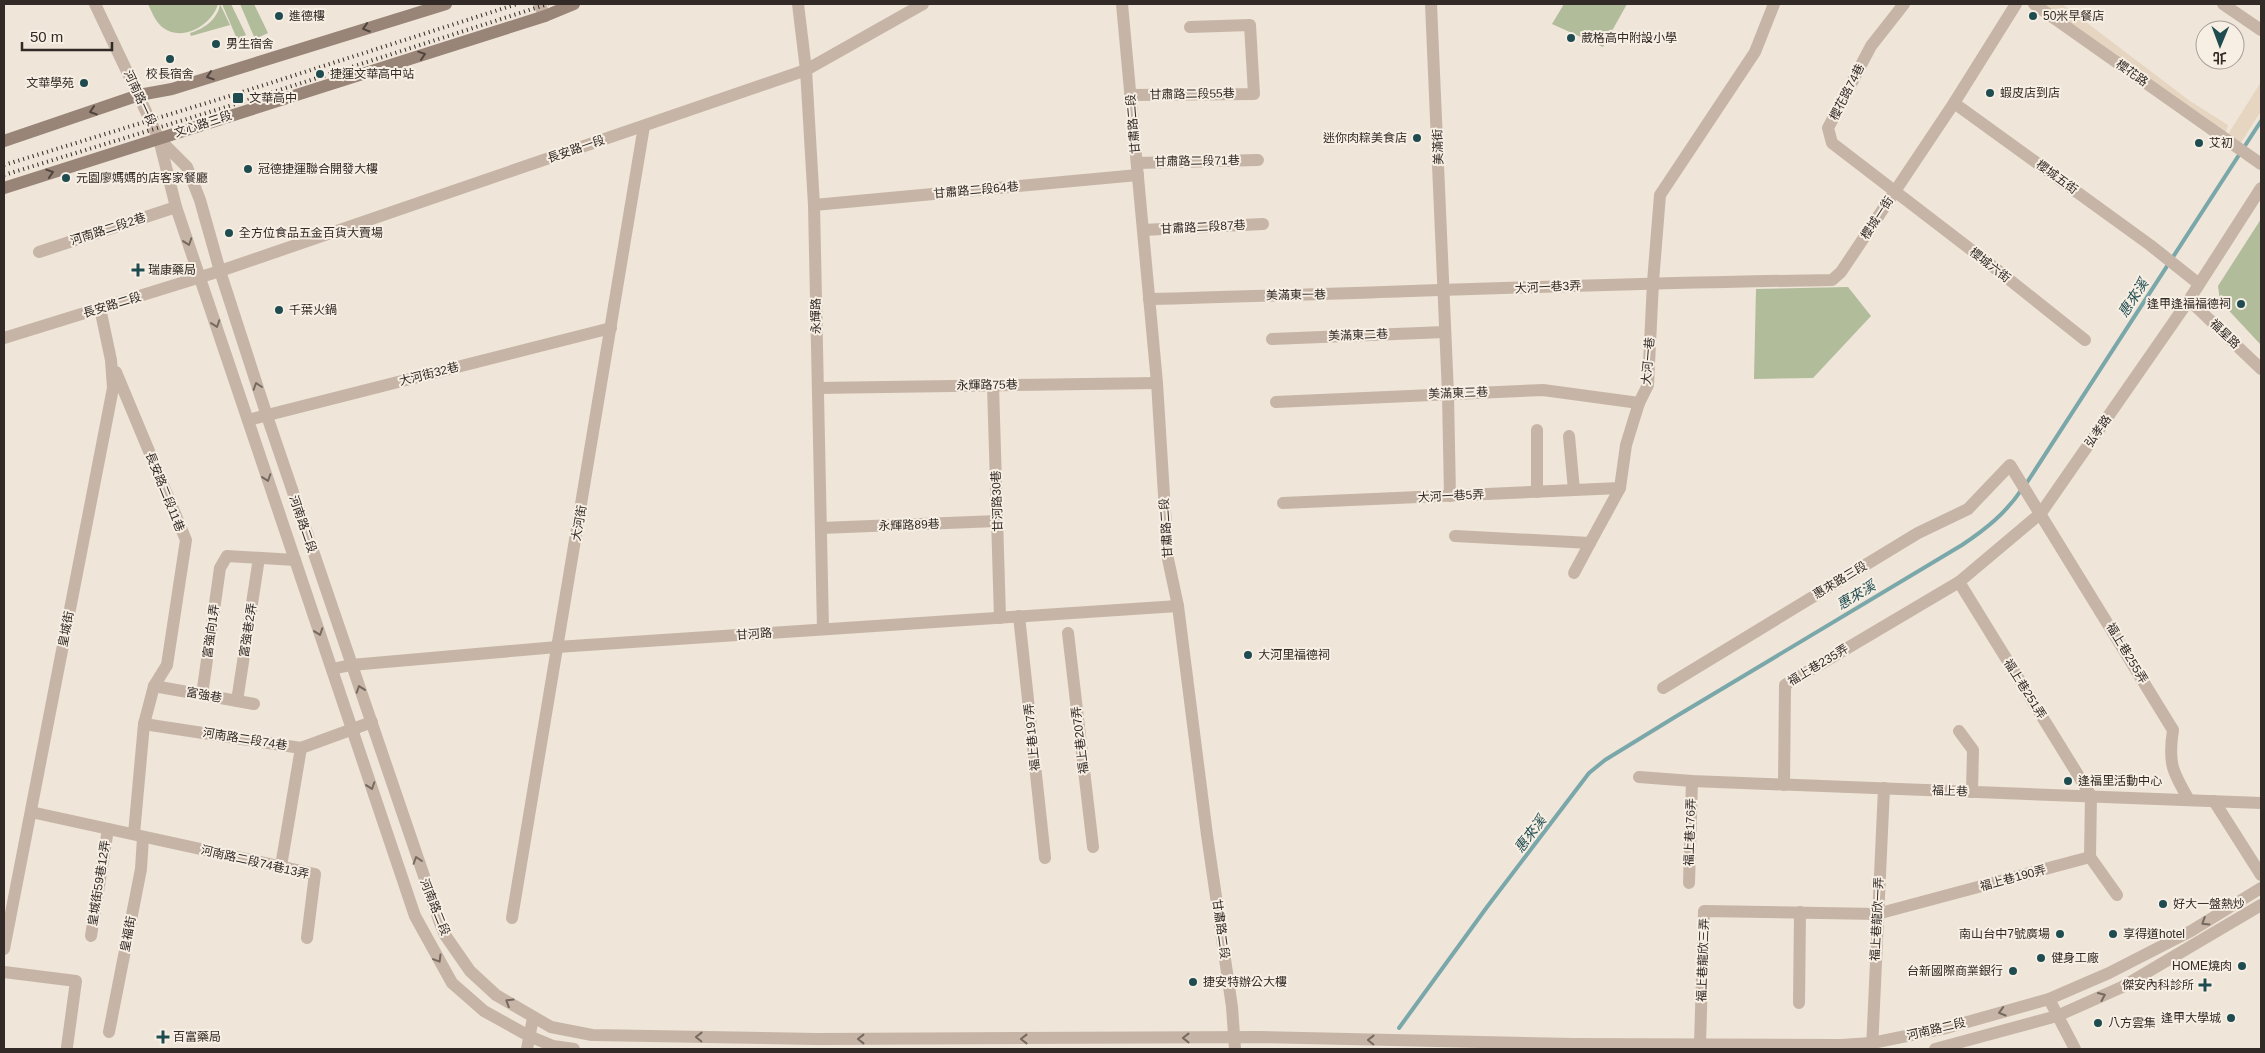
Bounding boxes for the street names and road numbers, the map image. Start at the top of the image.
street label: 櫻花路 [2113,57,2151,89]
street label: 櫻花路74巷 [1827,61,1867,123]
street label: 河南路一段 [121,68,159,128]
street label: 甘肅路二段55巷 [1149,86,1235,102]
street label: 甘肅路二段 [1123,93,1143,155]
street label: 文心路三段 [172,108,234,140]
street label: 美滿街 [1430,129,1446,165]
street label: 長安路一段 [545,133,607,165]
street label: 甘肅路二段71巷 [1154,153,1240,169]
street label: 櫻城五街 [2033,157,2081,197]
street label: 甘肅路二段64巷 [933,179,1019,201]
street label: 櫻城一街 [1858,194,1896,242]
street label: 河南路二段2巷 [68,210,148,248]
street label: 甘肅路二段87巷 [1160,218,1246,236]
street label: 櫻城六街 [1967,245,2013,285]
street label: 大河一巷3弄 [1514,278,1582,296]
street label: 美滿東一巷 [1266,287,1326,303]
street label: 長安路二段 [81,290,143,320]
street label: 永輝路 [809,298,823,334]
street label: 福星路 [2207,316,2243,352]
street label: 美滿東二巷 [1328,327,1388,343]
street label: 大河一巷 [1639,336,1657,386]
street label: 大河街32巷 [398,360,460,388]
street label: 永輝路75巷 [956,377,1018,393]
street label: 美滿東三巷 [1428,385,1488,401]
street label: 弘孝路 [2082,412,2114,450]
street label: 長安路二段11巷 [143,450,187,534]
street label: 甘河路30巷 [989,470,1005,532]
street label: 大河一巷5弄 [1417,487,1485,505]
street label: 河南路二段 [287,493,319,555]
street label: 甘肅路二段 [1157,498,1175,558]
street label: 大河街 [569,504,589,542]
street label: 永輝路89巷 [878,517,940,533]
street label: 惠來路三段 [1811,559,1869,601]
street label: 富強巷2弄 [237,602,259,658]
street label: 富強向1弄 [200,603,222,659]
street label: 皇城街 [56,610,76,648]
street label: 福上巷255弄 [2103,620,2151,686]
street label: 甘河路 [736,626,772,642]
street label: 福上巷235弄 [1785,641,1851,689]
street label: 福上巷251弄 [2001,656,2049,722]
street label: 富強巷 [185,685,223,705]
street label: 福上巷197弄 [1021,702,1043,772]
street label: 福上巷207弄 [1069,705,1091,775]
street label: 河南路二段74巷 [202,725,288,753]
street label: 福上巷 [1932,783,1968,799]
street label: 福上巷176弄 [1682,798,1698,866]
street label: 皇城街59巷12弄 [85,839,113,927]
street label: 河南路二段74巷13弄 [199,843,311,881]
street label: 福上巷190弄 [1978,862,2048,894]
street label: 河南路二段 [417,877,453,937]
street label: 福上巷龍欣一弄 [1868,877,1886,961]
street label: 甘肅路二段 [1210,898,1232,960]
street label: 皇福街 [118,915,138,953]
street label: 福上巷龍欣三弄 [1695,918,1711,1002]
street label: 河南路二段 [1905,1015,1967,1043]

